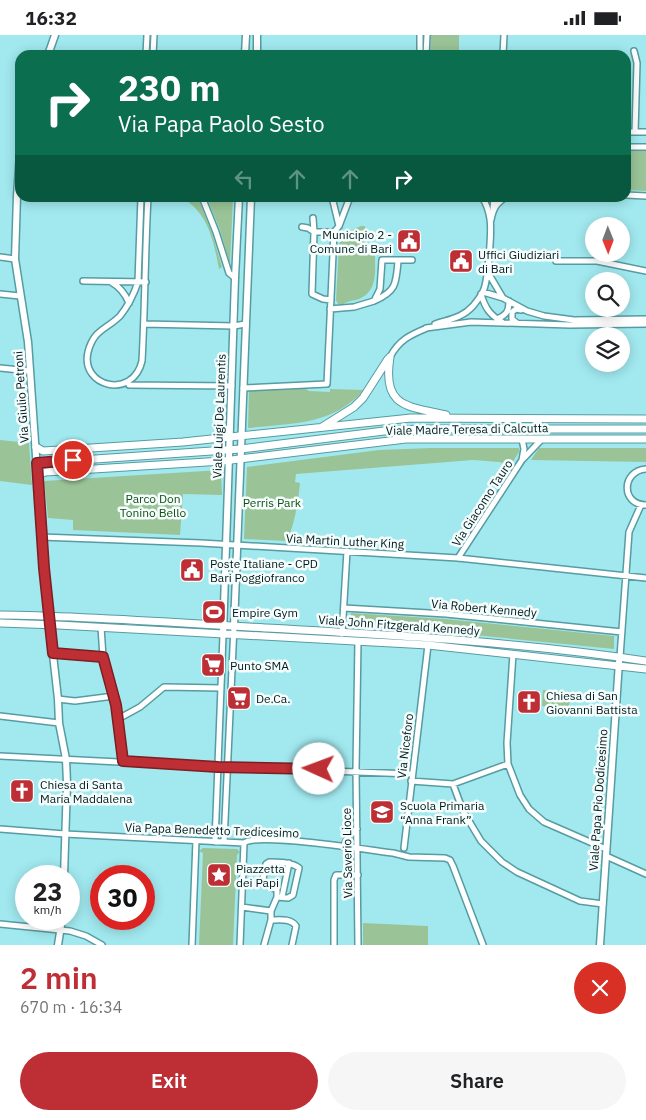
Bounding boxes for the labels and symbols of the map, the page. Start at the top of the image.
north arrow [585,217,630,263]
place label: Municipio 2 - Comune di Bari [310,227,392,256]
public building icon: Municipio 2 - Comune di Bari [396,228,422,254]
place label: Uffici Giudiziari di Bari [478,247,559,276]
public building icon: Uffici Giudiziari di Bari [448,248,474,274]
street label: Via Giulio Petroni [10,350,32,444]
street label: Viale Luigi De Laurentis [209,353,229,479]
street label: Viale Madre Teresa di Calcutta [386,420,549,438]
pin [52,439,94,481]
street label: Via Giacomo Tauro [448,457,516,549]
park label: Parco Don Tonino Bello [120,491,187,520]
park label: Perris Park [243,495,302,510]
street label: Via Martin Luther King [286,530,405,552]
place label: Poste Italiane - CPD Bari Poggiofranco [210,556,318,585]
public building icon: Poste Italiane - CPD Bari Poggiofranco [179,557,205,583]
street label: Via Robert Kennedy [431,596,537,620]
sports icon: Empire Gym [201,599,227,625]
place label: Empire Gym [232,605,298,620]
street label: Viale John Fitzgerald Kennedy [318,612,480,638]
supermarket icon: Punto SMA [200,652,226,678]
place label: Punto SMA [230,658,289,673]
supermarket icon: De.Ca. [226,685,252,711]
place label: Chiesa di San Giovanni Battista [546,688,638,717]
church icon: Chiesa di San Giovanni Battista [516,689,542,715]
place label: De.Ca. [256,691,291,706]
street label: Via Niceforo [394,712,416,779]
street label: Viale Papa Pio Dodicesimo [586,728,610,872]
position arrow [292,742,344,794]
place label: Chiesa di Santa Maria Maddalena [40,777,133,806]
church icon: Chiesa di Santa Maria Maddalena [9,778,35,804]
place label: Scuola Primaria “Anna Frank” [400,798,485,827]
school or university icon: Scuola Primaria “Anna Frank” [369,799,395,825]
street label: Via Saverio Lioce [339,807,355,898]
street label: Via Papa Benedetto Tredicesimo [125,819,300,841]
place label: Piazzetta dei Papi [236,861,286,890]
place icon: Piazzetta dei Papi [206,862,232,888]
speed limit sign: 30 [90,865,155,930]

